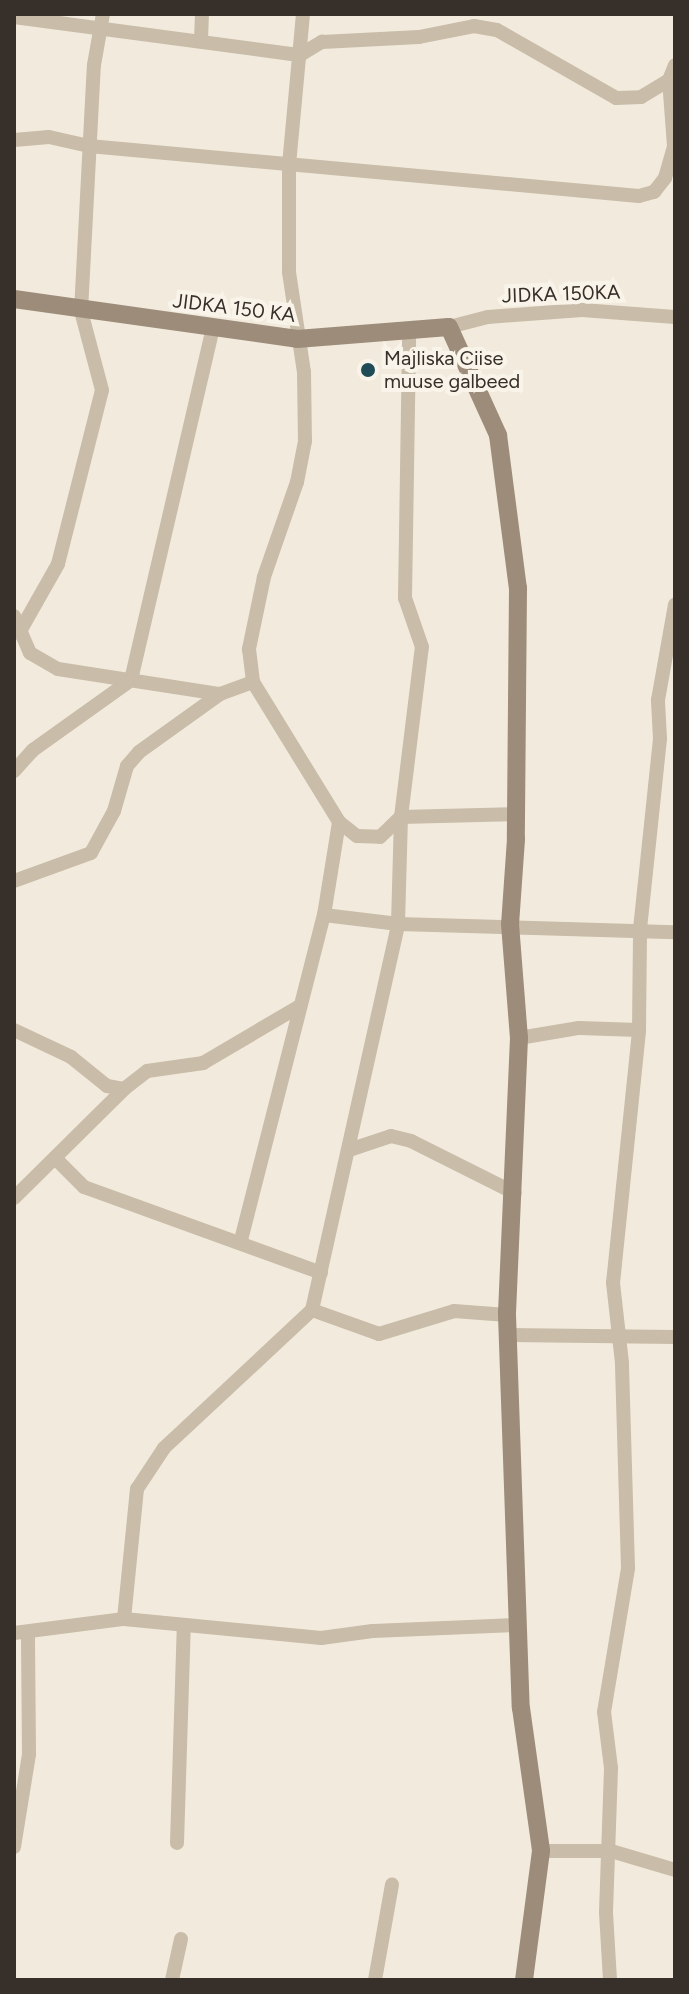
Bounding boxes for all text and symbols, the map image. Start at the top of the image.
street label: JIDKA 150KA [501,280,621,308]
street label: JIDKA 150 KA [171,289,297,327]
place label: Majliska Ciise muuse galbeed [384,346,520,393]
marker: Majliska Ciise muuse galbeed [359,361,377,379]

